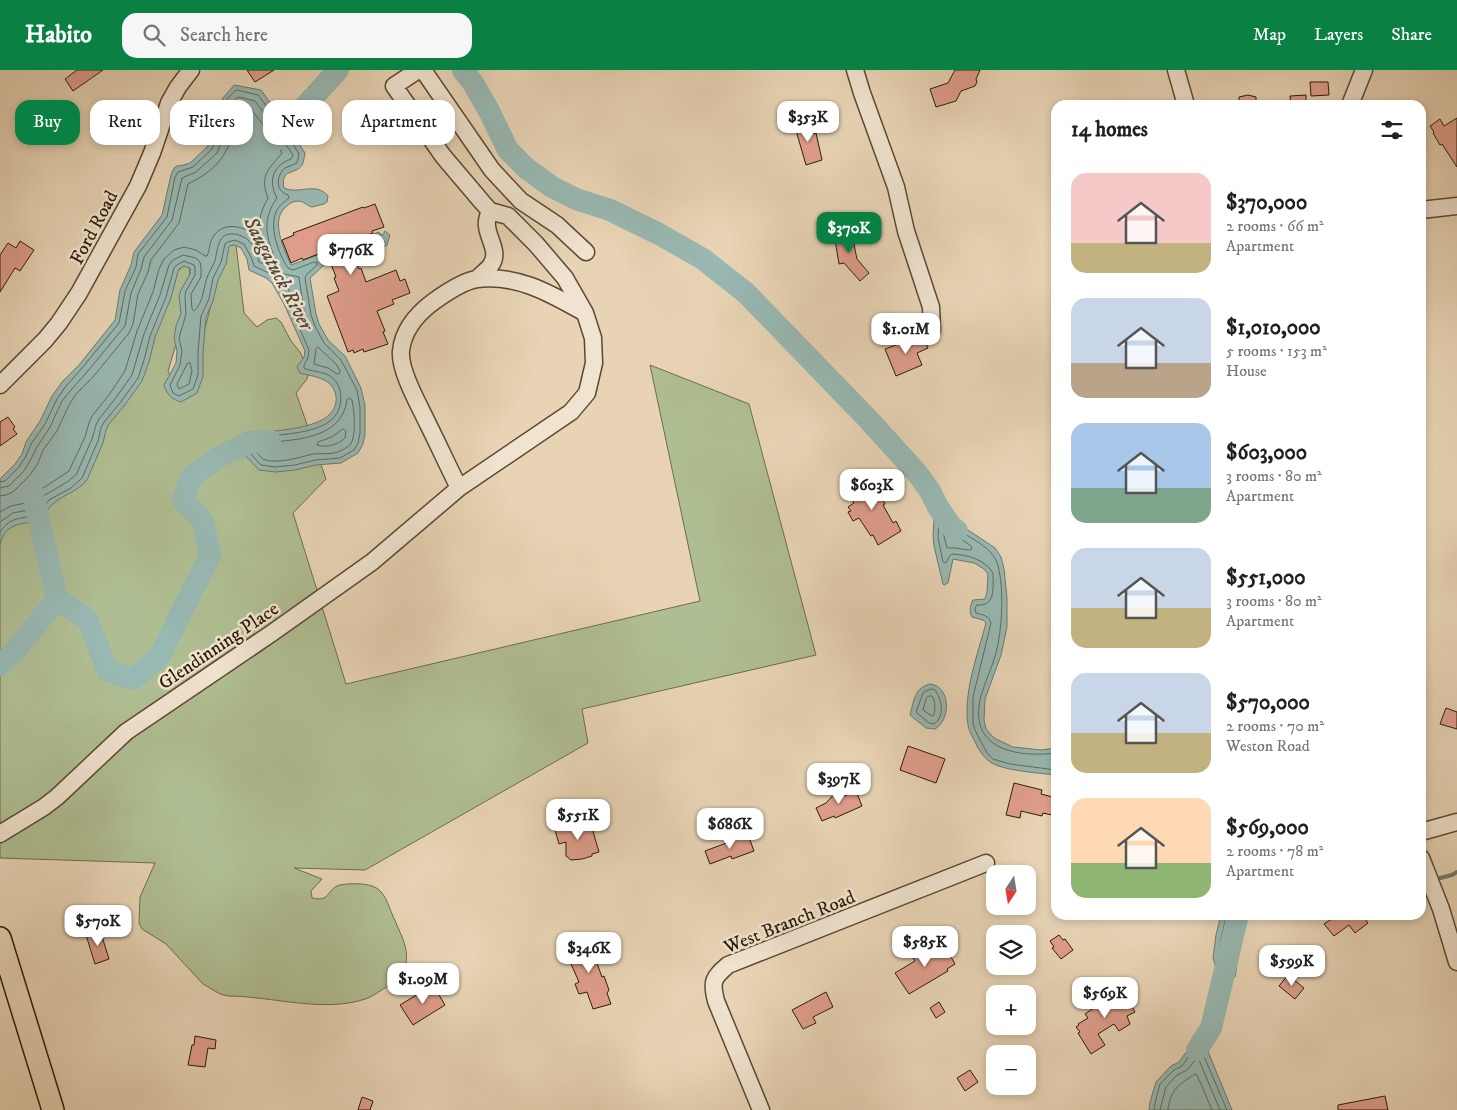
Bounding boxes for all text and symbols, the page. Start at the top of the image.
search box [122,13,472,58]
text: Habito [25,20,92,50]
icon: search [140,21,168,49]
text: Search here [180,24,268,47]
text: Map [1253,24,1286,46]
text: Layers [1314,24,1363,46]
text: Share [1391,24,1432,46]
chip: Buy [15,100,80,145]
chip: Rent [90,100,160,145]
chip: Filters [170,100,253,145]
chip: New [263,100,332,145]
chip: Apartment [342,100,455,145]
pin: $353K [773,100,843,143]
text: $353K [788,107,828,127]
icon: filters [1378,116,1406,144]
text: 14 homes [1071,117,1148,143]
street label: Ford Road [65,186,124,268]
text: $370,000 [1226,190,1307,216]
icon: home [1111,193,1171,253]
water label: Saugatuck River [237,212,319,337]
pin: $370K [814,212,884,254]
text: 2 rooms · 66 m² [1226,216,1324,236]
text: $370K [828,218,870,238]
pin: $776K [316,234,386,276]
text: Apartment [1226,236,1294,256]
text: $776K [328,240,374,260]
pin: $1.01M [865,312,947,355]
text: $1,010,000 [1226,315,1321,341]
icon: home [1111,318,1171,378]
text: $1.01M [882,319,930,339]
text: 5 rooms · 153 m² [1226,341,1327,361]
text: House [1226,361,1267,381]
text: $603,000 [1226,440,1307,466]
icon: home [1111,443,1171,503]
text: 3 rooms · 80 m² [1226,466,1322,486]
pin: $603K [837,468,907,511]
text: $603K [851,475,893,495]
text: Apartment [1226,486,1294,506]
text: $551,000 [1226,565,1306,591]
icon: home [1111,568,1171,628]
text: 3 rooms · 80 m² [1226,591,1322,611]
street label: Glendinning Place [154,598,283,695]
text: Apartment [1226,611,1294,631]
text: $570,000 [1226,690,1310,716]
icon: home [1111,693,1171,753]
text: 2 rooms · 70 m² [1226,716,1324,736]
text: Weston Road [1226,736,1310,756]
pin: $397K [804,762,874,805]
text: $397K [818,769,860,789]
pin: $551K [543,798,613,841]
text: $551K [557,805,599,825]
pin: $686K [695,808,765,850]
text: $686K [708,814,752,834]
text: $569,000 [1226,815,1309,841]
icon: home [1111,818,1171,878]
text: 2 rooms · 78 m² [1226,841,1323,861]
text: Apartment [1226,861,1294,881]
north arrow [986,865,1036,915]
map controls [986,865,1036,1095]
street label: West Branch Road [720,885,859,960]
pin: $570K [63,904,133,947]
text: $570K [76,911,120,931]
button: layers [986,925,1036,975]
pin: $585K [890,926,960,968]
pin: $346K [554,932,624,974]
text: $585K [903,932,947,952]
text: $346K [567,938,611,958]
pin: $599K [1257,944,1327,987]
text: $599K [1270,951,1314,971]
pin: $1.09M [382,962,464,1005]
text: $1.09M [398,969,448,989]
pin: $569K [1070,976,1140,1019]
text: $569K [1083,983,1127,1003]
button: + [986,985,1036,1035]
button: − [986,1045,1036,1095]

